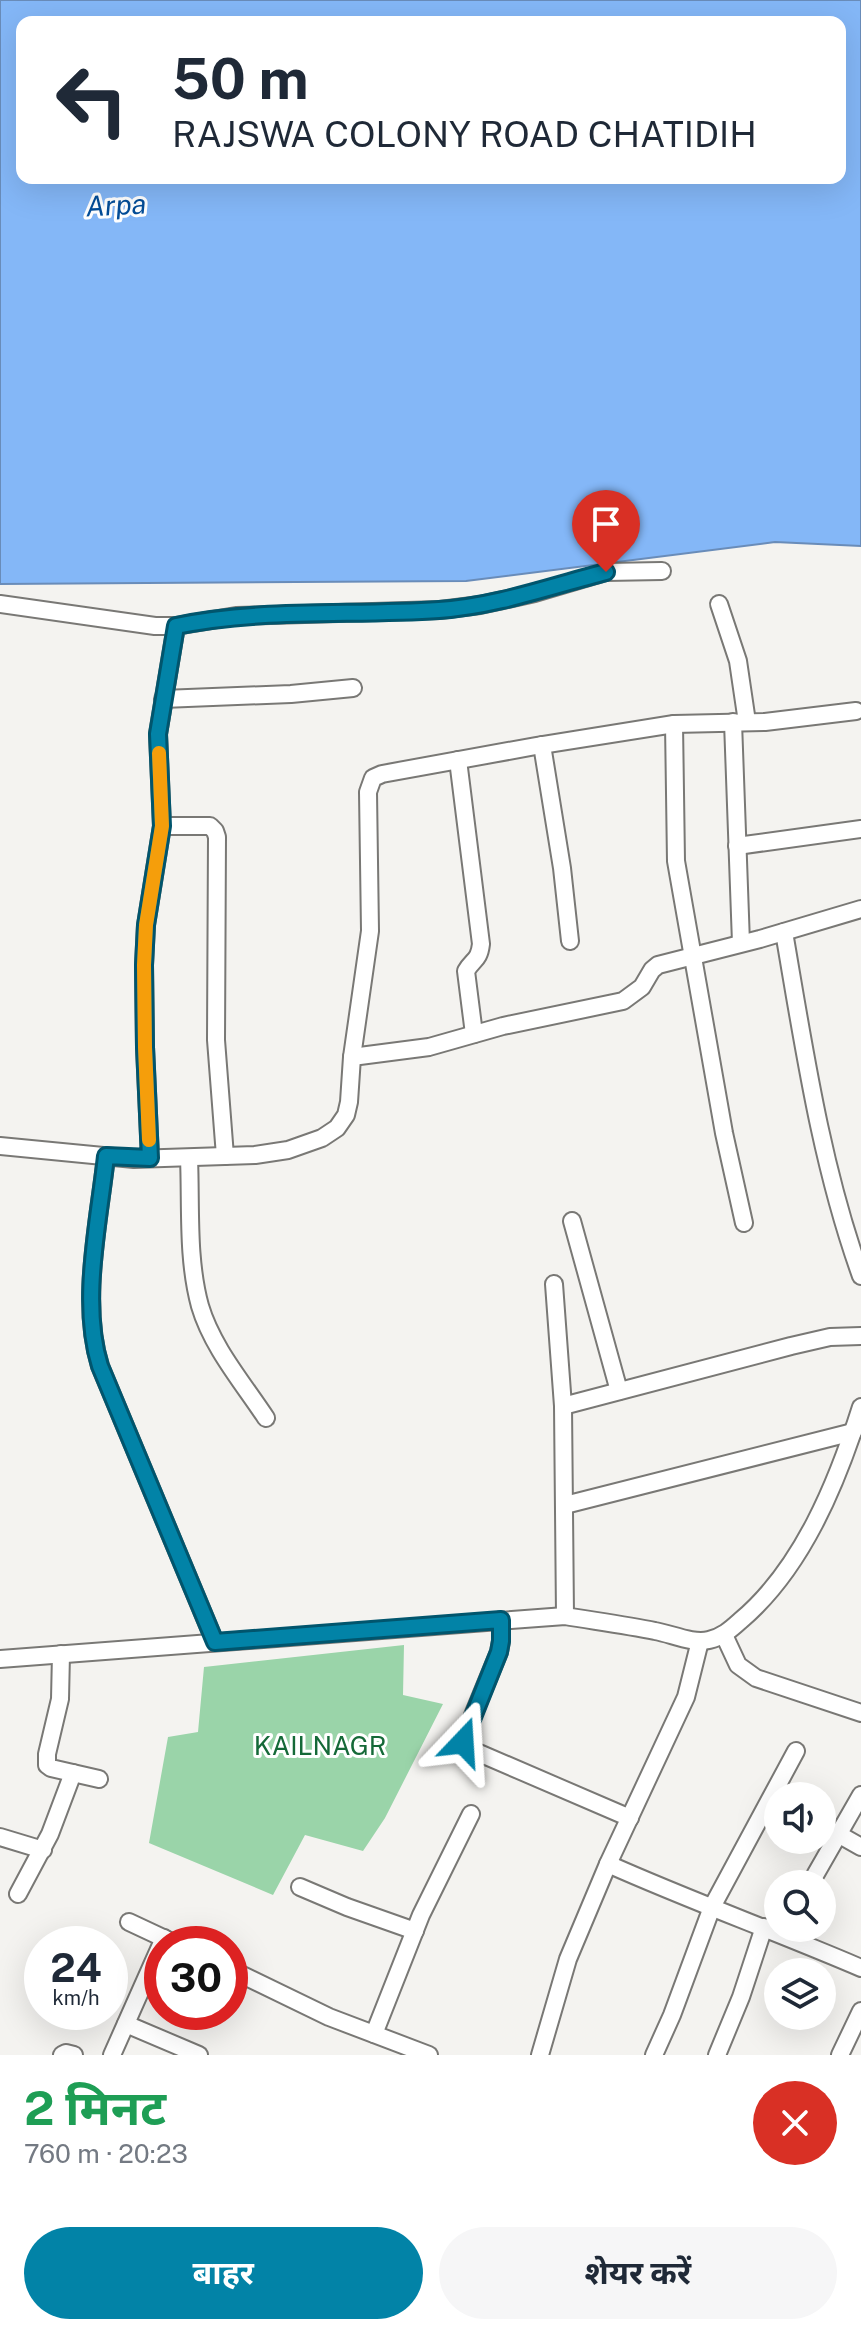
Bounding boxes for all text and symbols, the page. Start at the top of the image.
text: 50 m [172,46,309,112]
icon: left [40,48,144,152]
text: RAJSWA COLONY ROAD CHATIDIH [172,113,757,155]
water label: Arpa [85,186,147,223]
pin [572,490,640,572]
icon: arrive [584,502,628,546]
position arrow [421,1700,505,1784]
park label: KAILNAGR [254,1730,386,1761]
map controls [764,1782,836,2030]
button: sound [764,1782,836,1854]
button: search [764,1870,836,1942]
speed limit sign: 30 [144,1926,248,2030]
text: 24 [50,1944,102,1991]
button: layers [764,1958,836,2030]
text: km/h [52,1986,100,2010]
text: 2 मिनट [24,2079,166,2136]
button: close [753,2081,837,2165]
text: 760 m · 20:23 [24,2138,188,2169]
button: बाहर [24,2227,423,2319]
button: शेयर करें [439,2227,837,2319]

